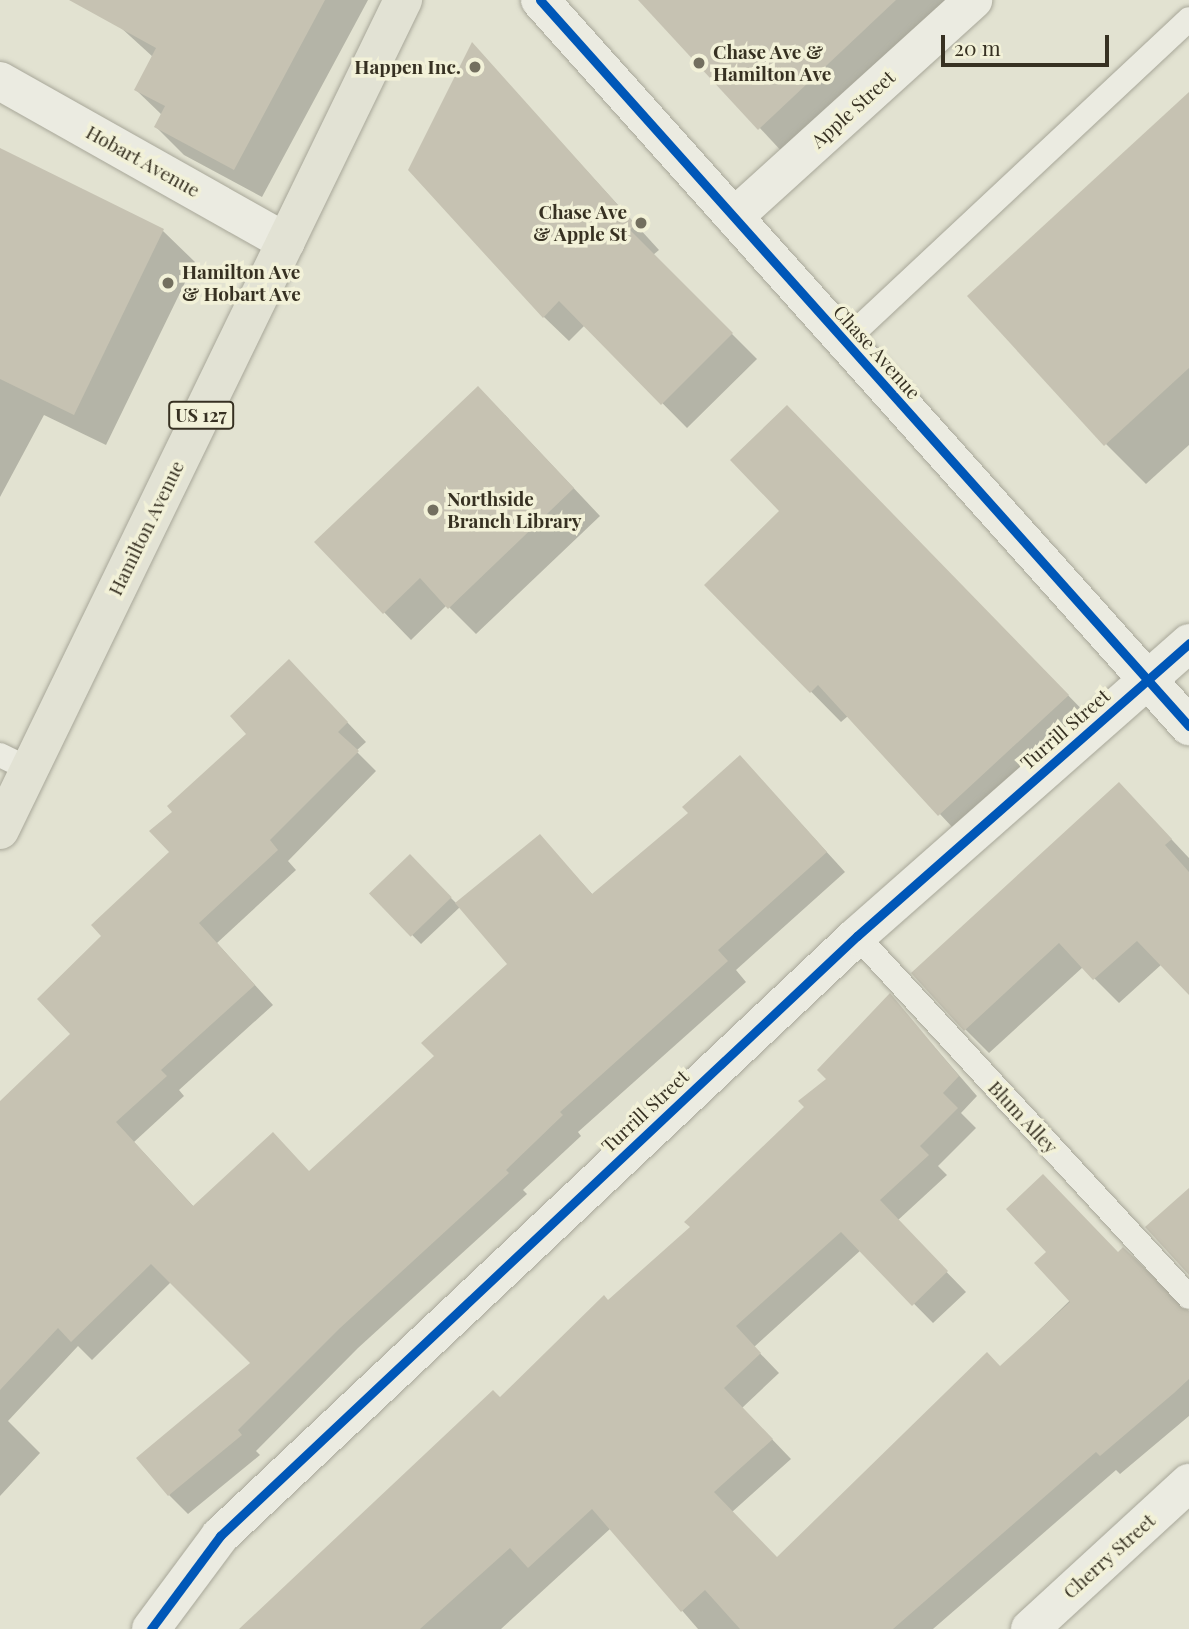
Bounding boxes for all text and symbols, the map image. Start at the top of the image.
scale bar [944,21,1112,65]
text: 20 m [954,33,1001,61]
place label: Chase Ave & Hamilton Ave [713,41,832,85]
marker: Chase Ave & Hamilton Ave [691,55,707,71]
place label: Happen Inc. [354,56,461,78]
marker: Happen Inc. [467,59,483,75]
street label: Apple Street [806,66,900,152]
street label: Hobart Avenue [82,120,204,202]
place label: Chase Ave & Apple St [533,201,627,245]
marker: Chase Ave & Apple St [633,215,649,231]
place label: Hamilton Ave & Hobart Ave [182,261,302,305]
marker: Hamilton Ave & Hobart Ave [160,275,176,291]
street label: Chase Avenue [829,300,925,404]
road number: US 127 [168,400,234,430]
street label: Hamilton Avenue [103,457,189,599]
place label: Northside Branch Library [447,488,582,532]
marker: Northside Branch Library [425,502,441,518]
street label: Turrill Street [1016,684,1114,774]
street label: Turrill Street [597,1065,693,1157]
street label: Blum Alley [983,1076,1063,1158]
street label: Cherry Street [1058,1509,1160,1603]

